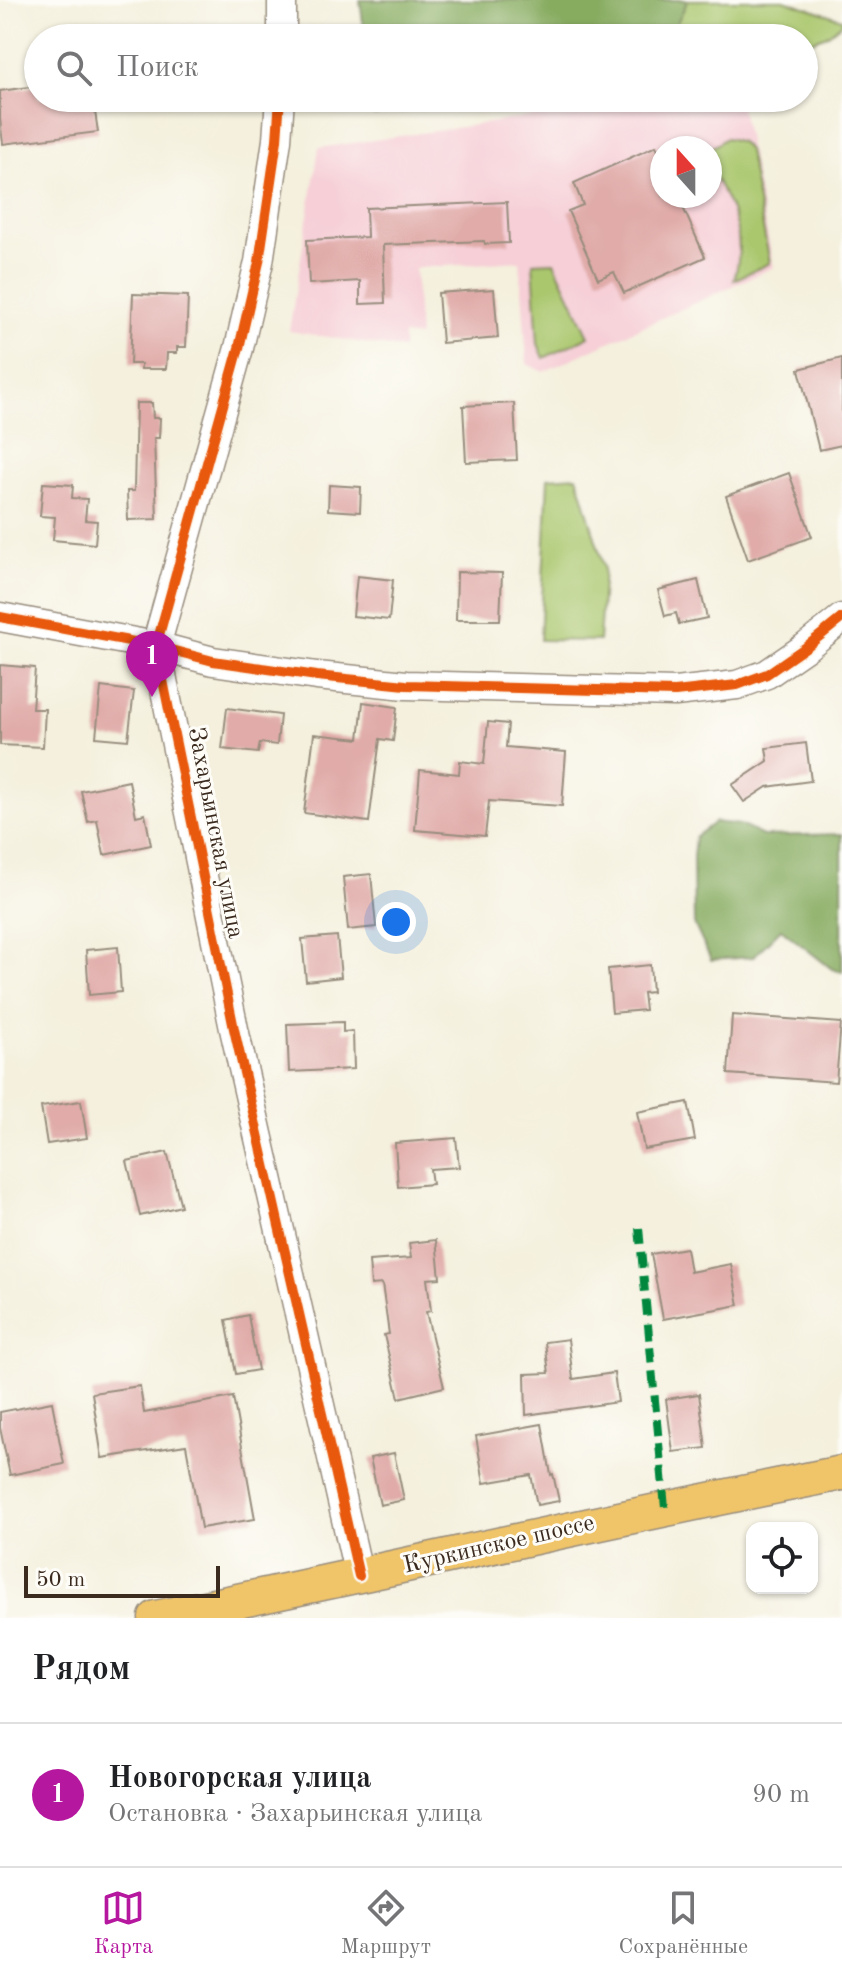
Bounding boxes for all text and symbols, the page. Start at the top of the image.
search box [24,24,818,112]
icon: search [52,46,96,90]
text: Поиск [116,53,199,83]
north arrow [650,136,722,208]
pin: 1 [126,631,178,697]
street label: Захарьинская улица [183,725,247,941]
your location [376,902,416,942]
street label: Куркинское шоссе [401,1511,597,1579]
map controls [746,1522,818,1594]
button: locate [746,1522,818,1594]
scale bar [24,1562,220,1598]
text: 50 m [36,1569,85,1591]
text: Рядом [32,1653,131,1687]
text: Новогорская улица [108,1764,371,1794]
text: 1 [50,1782,66,1808]
text: 90 m [752,1782,810,1808]
text: Остановка · Захарьинская улица [108,1801,482,1827]
tab: Карта [94,1886,153,1961]
tab: Маршрут [341,1886,431,1961]
tab: Сохранённые [618,1886,748,1961]

